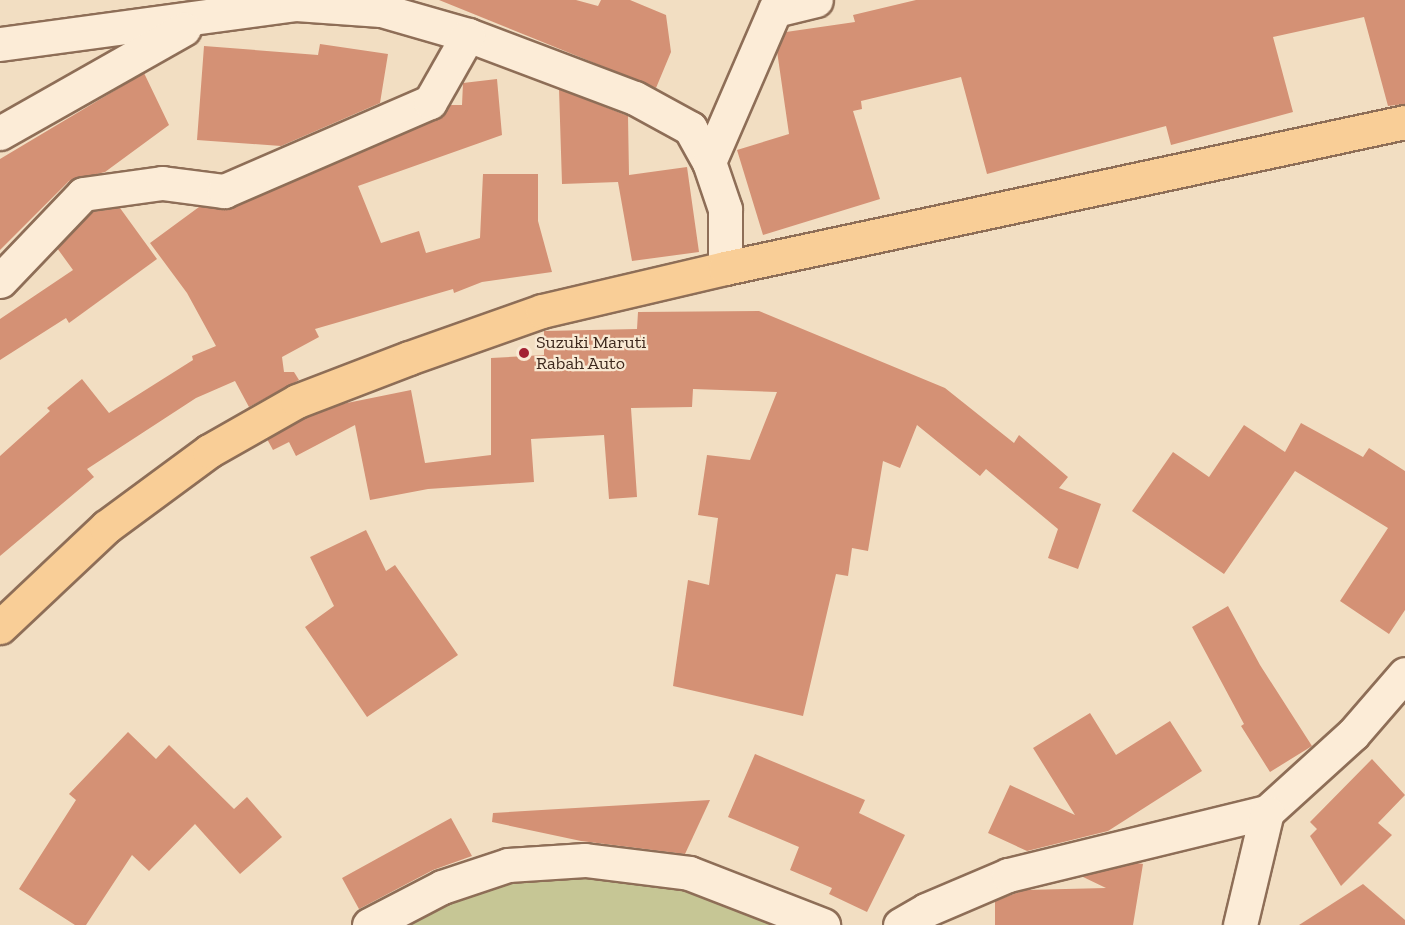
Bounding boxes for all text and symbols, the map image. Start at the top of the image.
place label: Suzuki Maruti Rabah Auto [536,332,646,374]
marker: Suzuki Maruti Rabah Auto [517,346,531,360]

